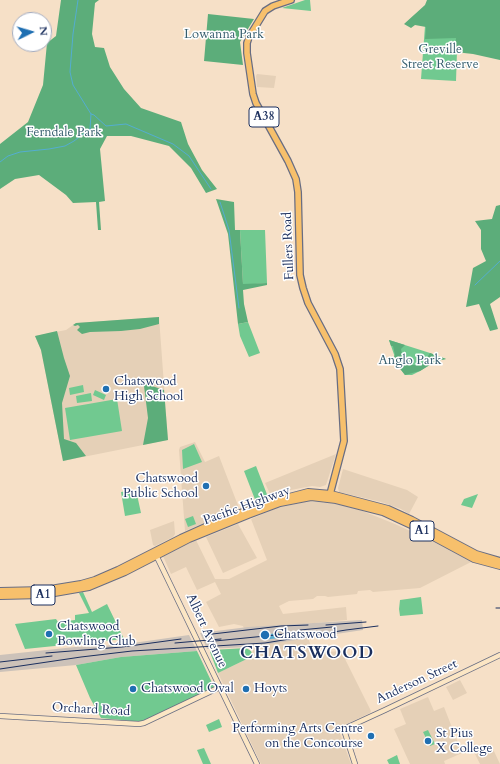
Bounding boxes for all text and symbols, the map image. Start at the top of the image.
north arrow [12,12,52,52]
text: N [36,26,51,36]
park label: Lowanna Park [184,27,264,43]
park label: Greville Street Reserve [401,42,479,73]
road number: A38 [249,107,279,127]
park label: Ferndale Park [26,125,102,141]
street label: Fullers Road [280,212,298,280]
park label: Anglo Park [379,353,441,369]
place label: Chatswood High School [114,374,183,405]
marker: Chatswood High School [101,384,111,394]
place label: Chatswood Public School [123,471,198,502]
marker: Chatswood Public School [201,481,211,491]
street label: Pacific Highway [201,483,293,529]
road number: A1 [410,521,434,541]
road number: A1 [31,585,55,605]
street label: Albert Avenue [182,591,230,671]
place label: Chatswood Bowling Club [57,619,136,650]
place label: Chatswood [274,627,337,643]
marker: Chatswood Bowling Club [44,629,54,639]
marker: Chatswood [259,629,271,641]
district label: CHATSWOOD [240,644,374,664]
street label: Anderson Street [374,656,460,708]
place label: Chatswood Oval [141,681,234,697]
place label: Hoyts [254,681,287,697]
marker: Chatswood Oval [128,684,138,694]
marker: Hoyts [241,684,251,694]
street label: Orchard Road [51,700,131,720]
place label: Performing Arts Centre on the Concourse [232,721,363,752]
place label: St Pius X College [436,726,492,757]
marker: Performing Arts Centre on the Concourse [366,731,376,741]
marker: St Pius X College [423,736,433,746]

